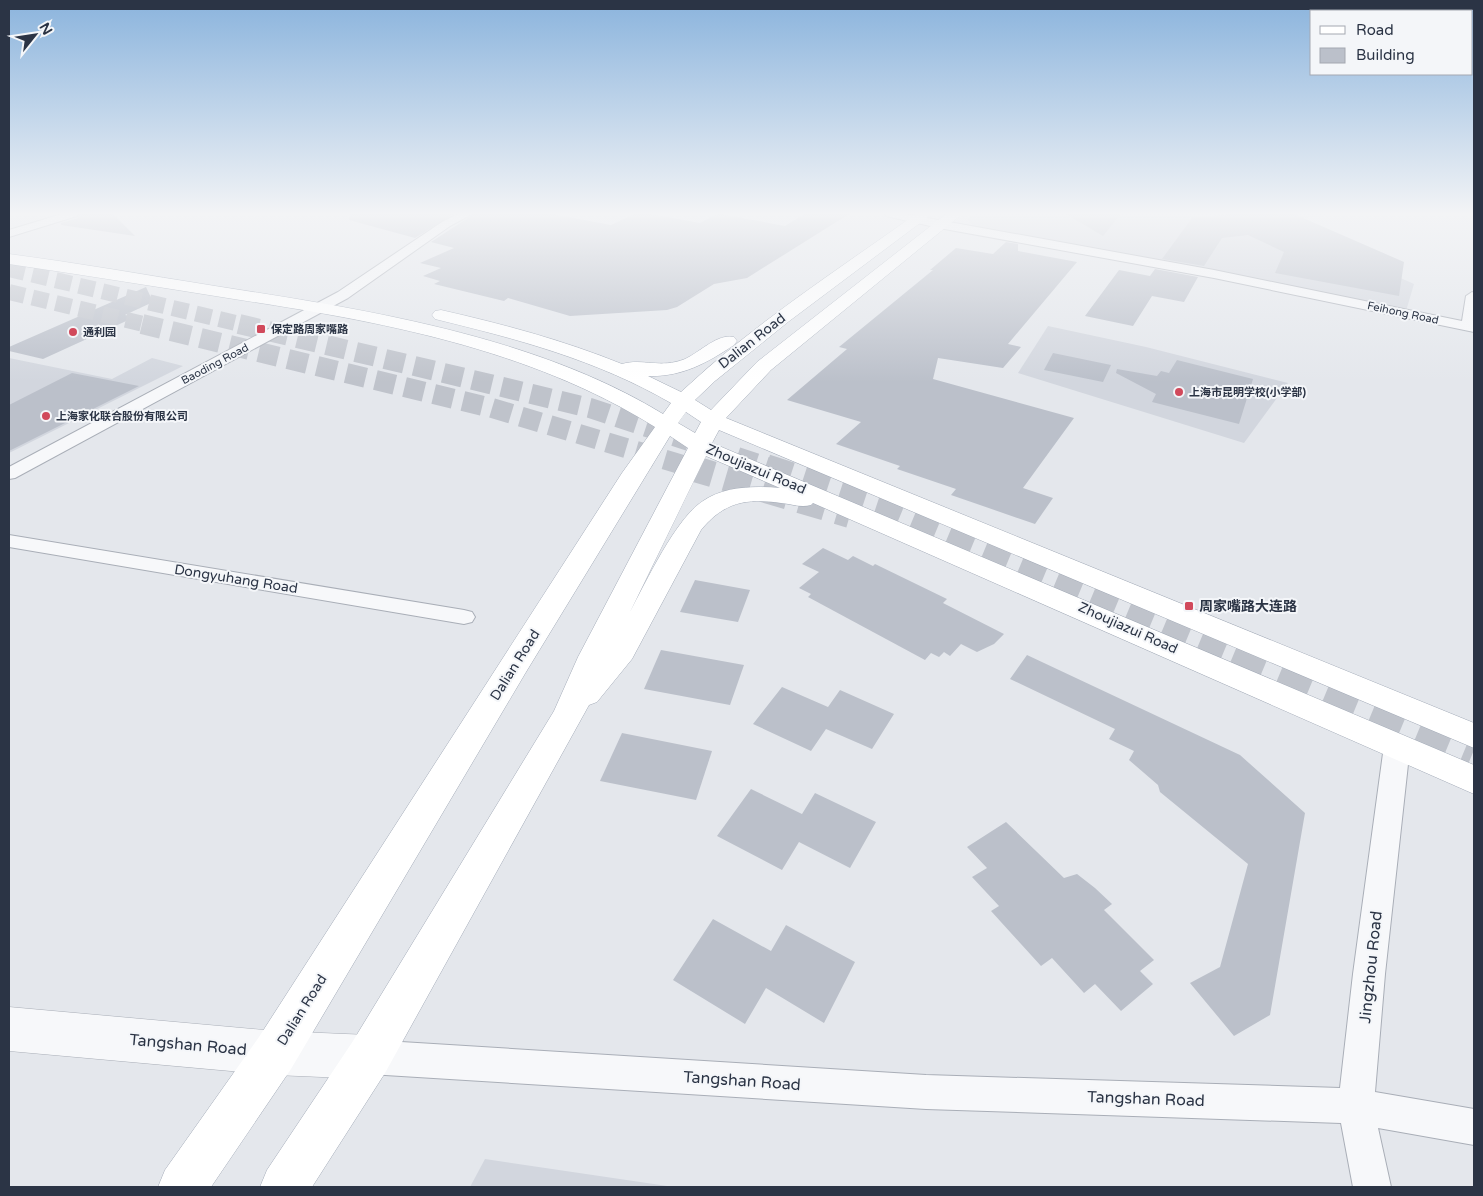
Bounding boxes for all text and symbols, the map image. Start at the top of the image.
north arrow [10,10,60,60]
legend [1310,10,1473,75]
text: N [36,20,56,38]
text: Road [1356,21,1394,39]
text: Building [1356,46,1415,64]
street label: Feihong Road [1366,299,1440,327]
street label: Dalian Road [715,310,789,372]
marker: 保定路周家嘴路 [255,323,267,335]
place label: 保定路周家嘴路 [271,323,349,336]
marker: 通利园 [67,326,79,338]
place label: 通利园 [83,326,116,339]
street label: Baoding Road [179,341,251,387]
marker: 上海市昆明学校(小学部) [1173,386,1185,398]
place label: 上海市昆明学校(小学部) [1189,386,1306,399]
marker: 上海家化联合股份有限公司 [40,410,52,422]
place label: 上海家化联合股份有限公司 [56,410,188,423]
street label: Zhoujiazui Road [703,440,809,498]
street label: Dongyuhang Road [173,561,299,597]
street label: Zhoujiazui Road [1076,598,1180,658]
place label: 周家嘴路大连路 [1199,598,1297,615]
marker: 周家嘴路大连路 [1183,600,1195,612]
street label: Dalian Road [486,626,544,704]
street label: Jingzhou Road [1355,910,1387,1024]
street label: Dalian Road [273,971,331,1049]
street label: Tangshan Road [128,1030,248,1060]
street label: Tangshan Road [683,1067,801,1095]
street label: Tangshan Road [1087,1087,1205,1111]

